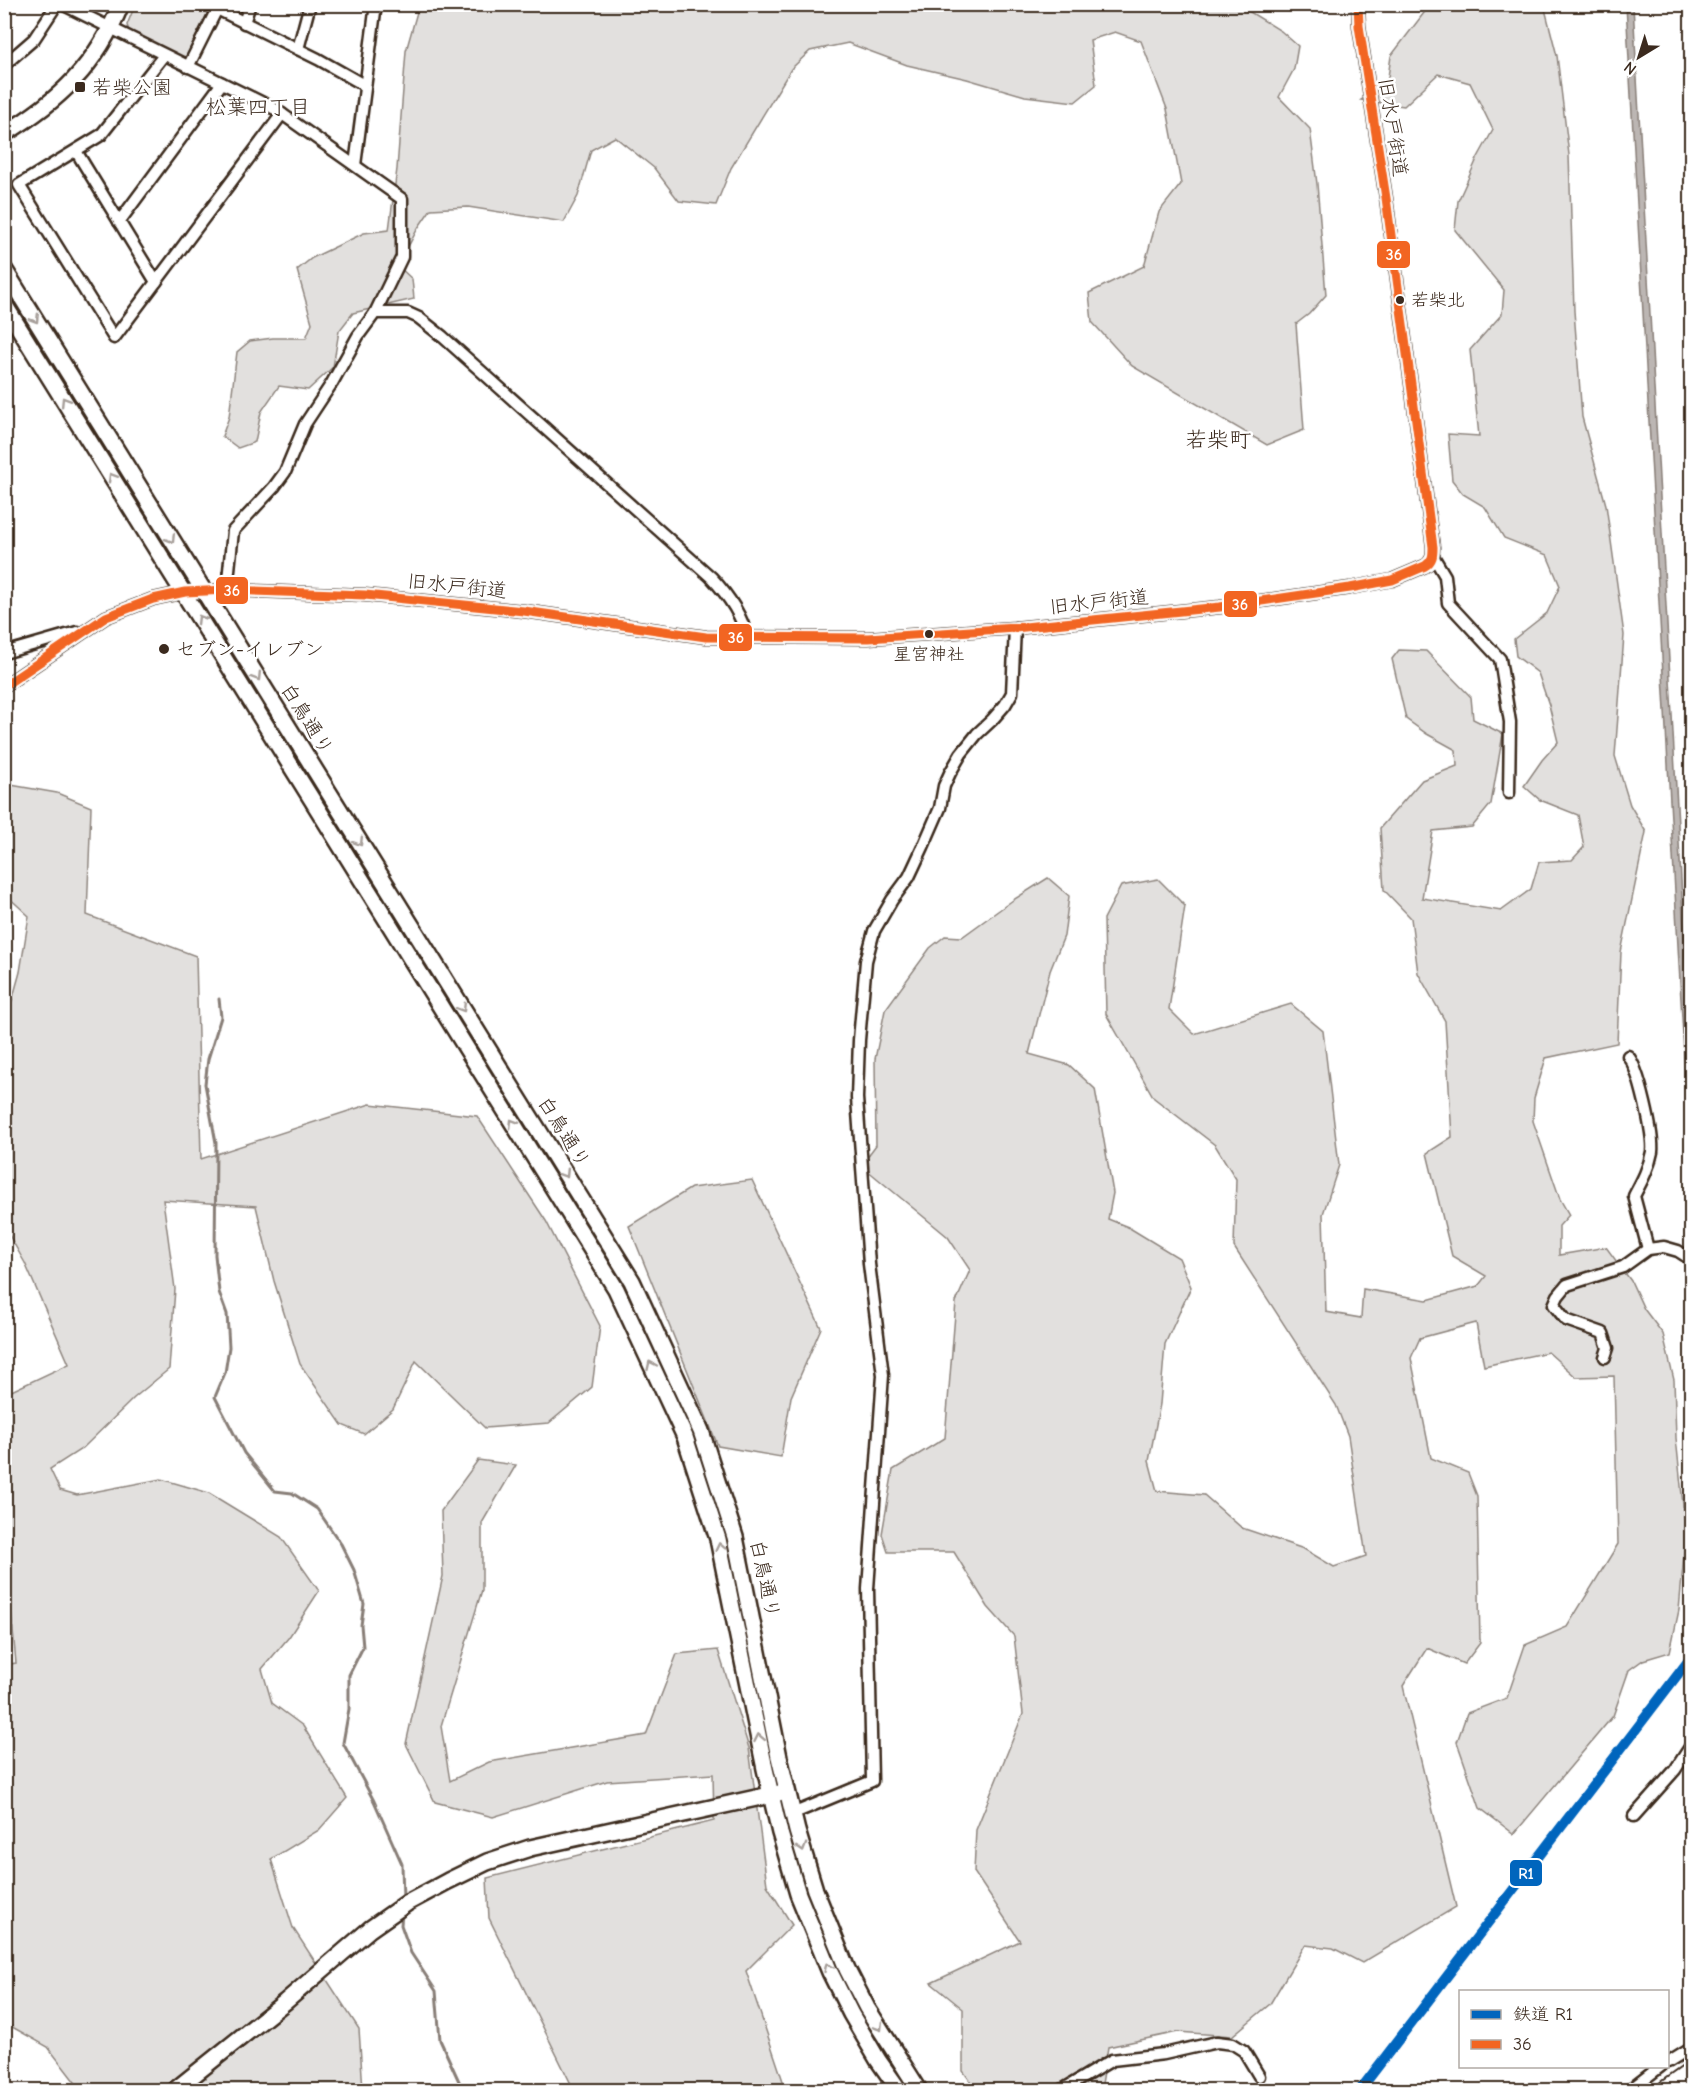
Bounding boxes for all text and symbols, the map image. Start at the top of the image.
north arrow [1609,27,1669,87]
text: N [1621,58,1640,78]
place label: 若柴公園 [92,76,172,99]
street label: 旧水戸街道 [1374,76,1412,178]
marker: 若柴公園 [73,80,87,94]
district label: 松葉四丁目 [206,95,311,119]
line badge: 36 [1376,240,1411,269]
text: 36 [1386,246,1402,264]
place label: 若柴北 [1411,290,1465,311]
marker: 若柴北 [1394,294,1406,306]
one-way arrow [28,313,40,323]
one-way arrow [61,397,72,408]
district label: 若柴町 [1185,427,1251,453]
one-way arrow [108,473,120,483]
one-way arrow [164,532,175,543]
street label: 旧水戸街道 [406,569,508,603]
line badge: 36 [215,576,249,605]
text: 36 [224,582,240,600]
street label: 旧水戸街道 [1048,585,1150,619]
line badge: 36 [1223,590,1258,618]
text: 36 [1232,596,1248,614]
one-way arrow [196,615,208,625]
line badge: 36 [718,623,753,652]
marker: 星宮神社 [923,628,935,640]
text: 36 [728,629,744,647]
place label: セブン-イレブン [176,638,324,661]
marker: セブン-イレブン [157,642,171,656]
place label: 星宮神社 [893,644,965,665]
one-way arrow [249,671,261,681]
street label: 白鳥通り [276,679,338,759]
one-way arrow [352,836,363,847]
one-way arrow [455,1002,467,1012]
street label: 白鳥通り [533,1092,595,1172]
one-way arrow [509,1119,521,1129]
one-way arrow [558,1167,569,1178]
one-way arrow [647,1360,659,1371]
street label: 白鳥通り [745,1537,785,1621]
one-way arrow [714,1542,727,1552]
one-way arrow [753,1733,766,1743]
one-way arrow [795,1842,807,1853]
line badge: R1 [1509,1859,1543,1887]
text: R1 [1518,1865,1534,1883]
one-way arrow [824,1962,836,1973]
legend [1459,1990,1669,2068]
text: 鉄道 R1 [1513,2004,1573,2025]
one-way arrow [871,2020,882,2031]
text: 36 [1513,2034,1532,2055]

